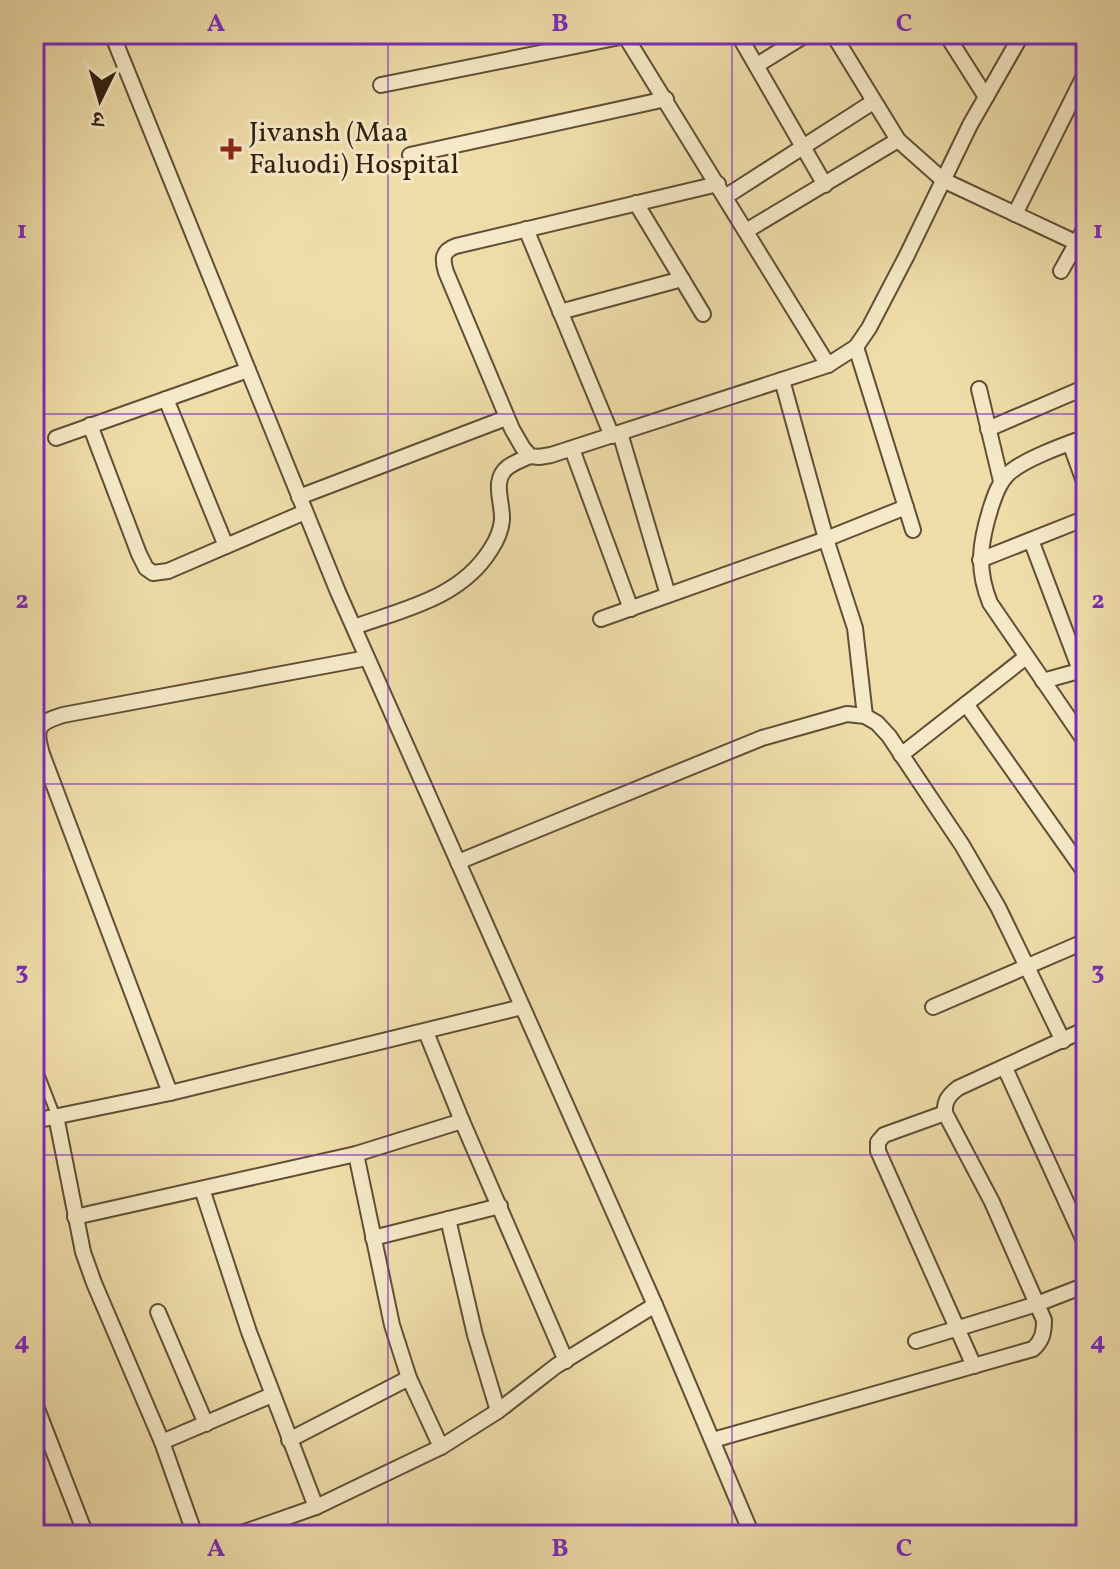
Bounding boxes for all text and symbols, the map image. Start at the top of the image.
text: A [207,6,226,42]
text: B [551,6,569,42]
text: C [896,6,912,42]
north arrow [60,60,140,140]
text: उ [90,101,107,134]
place label: Jivansh (Maa Faluodi) Hospital [249,114,459,185]
marker: Jivansh (Maa Faluodi) Hospital [220,138,242,160]
text: 1 [17,213,27,249]
text: 1 [1093,213,1103,249]
text: 2 [15,583,29,619]
text: 2 [1091,583,1105,619]
text: 3 [15,954,29,990]
text: 3 [1091,954,1105,990]
text: 4 [14,1324,30,1360]
text: 4 [1090,1324,1106,1360]
text: A [207,1531,226,1567]
text: B [551,1531,569,1567]
text: C [896,1531,912,1567]

